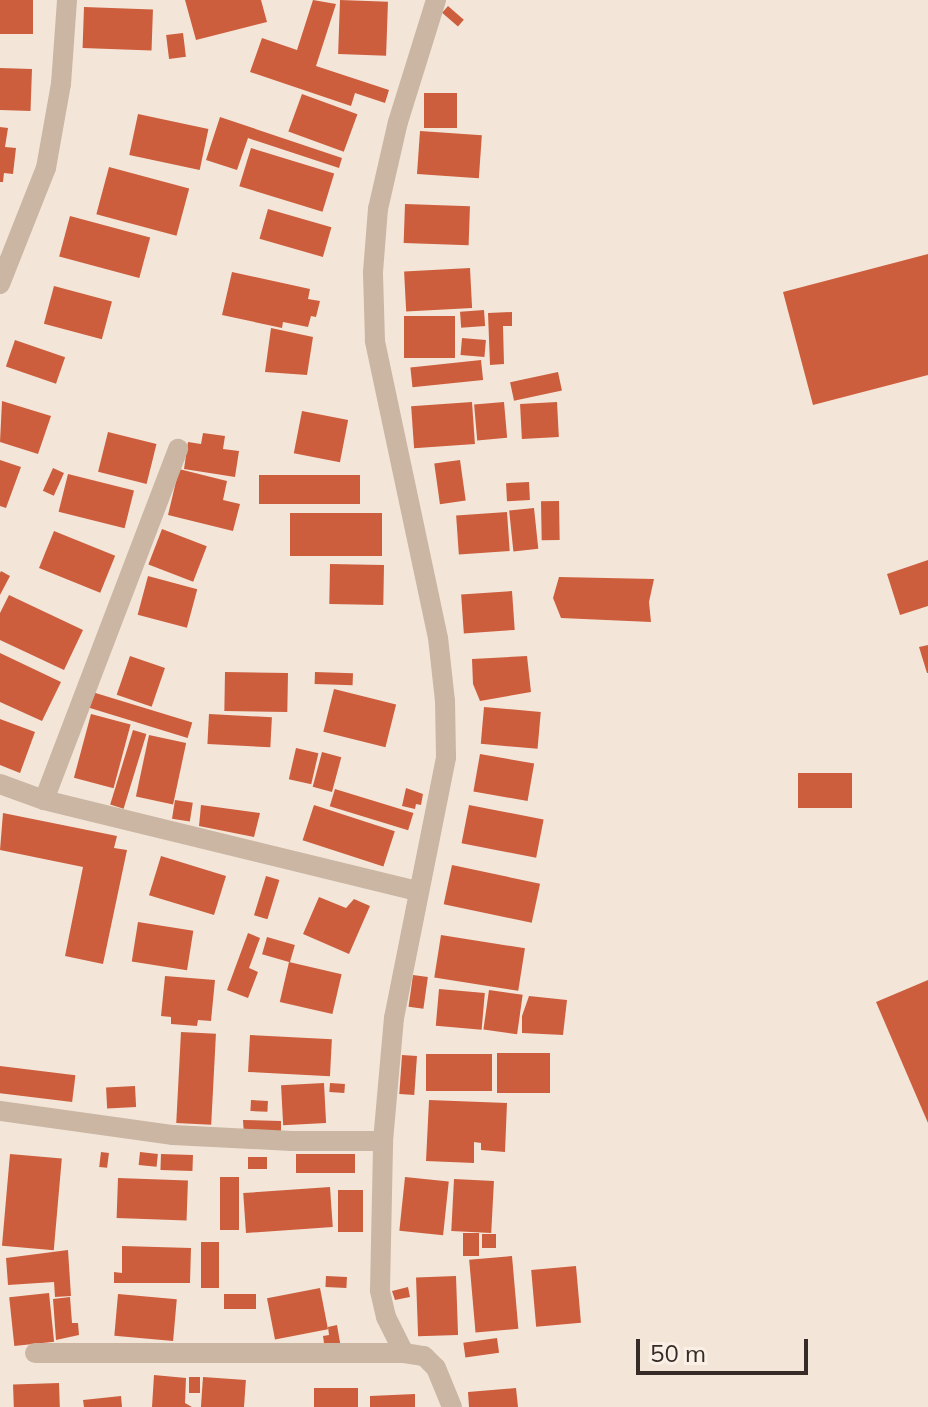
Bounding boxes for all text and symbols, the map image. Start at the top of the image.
scale bar [640,1323,812,1373]
text: 50 m [650,1338,706,1368]

